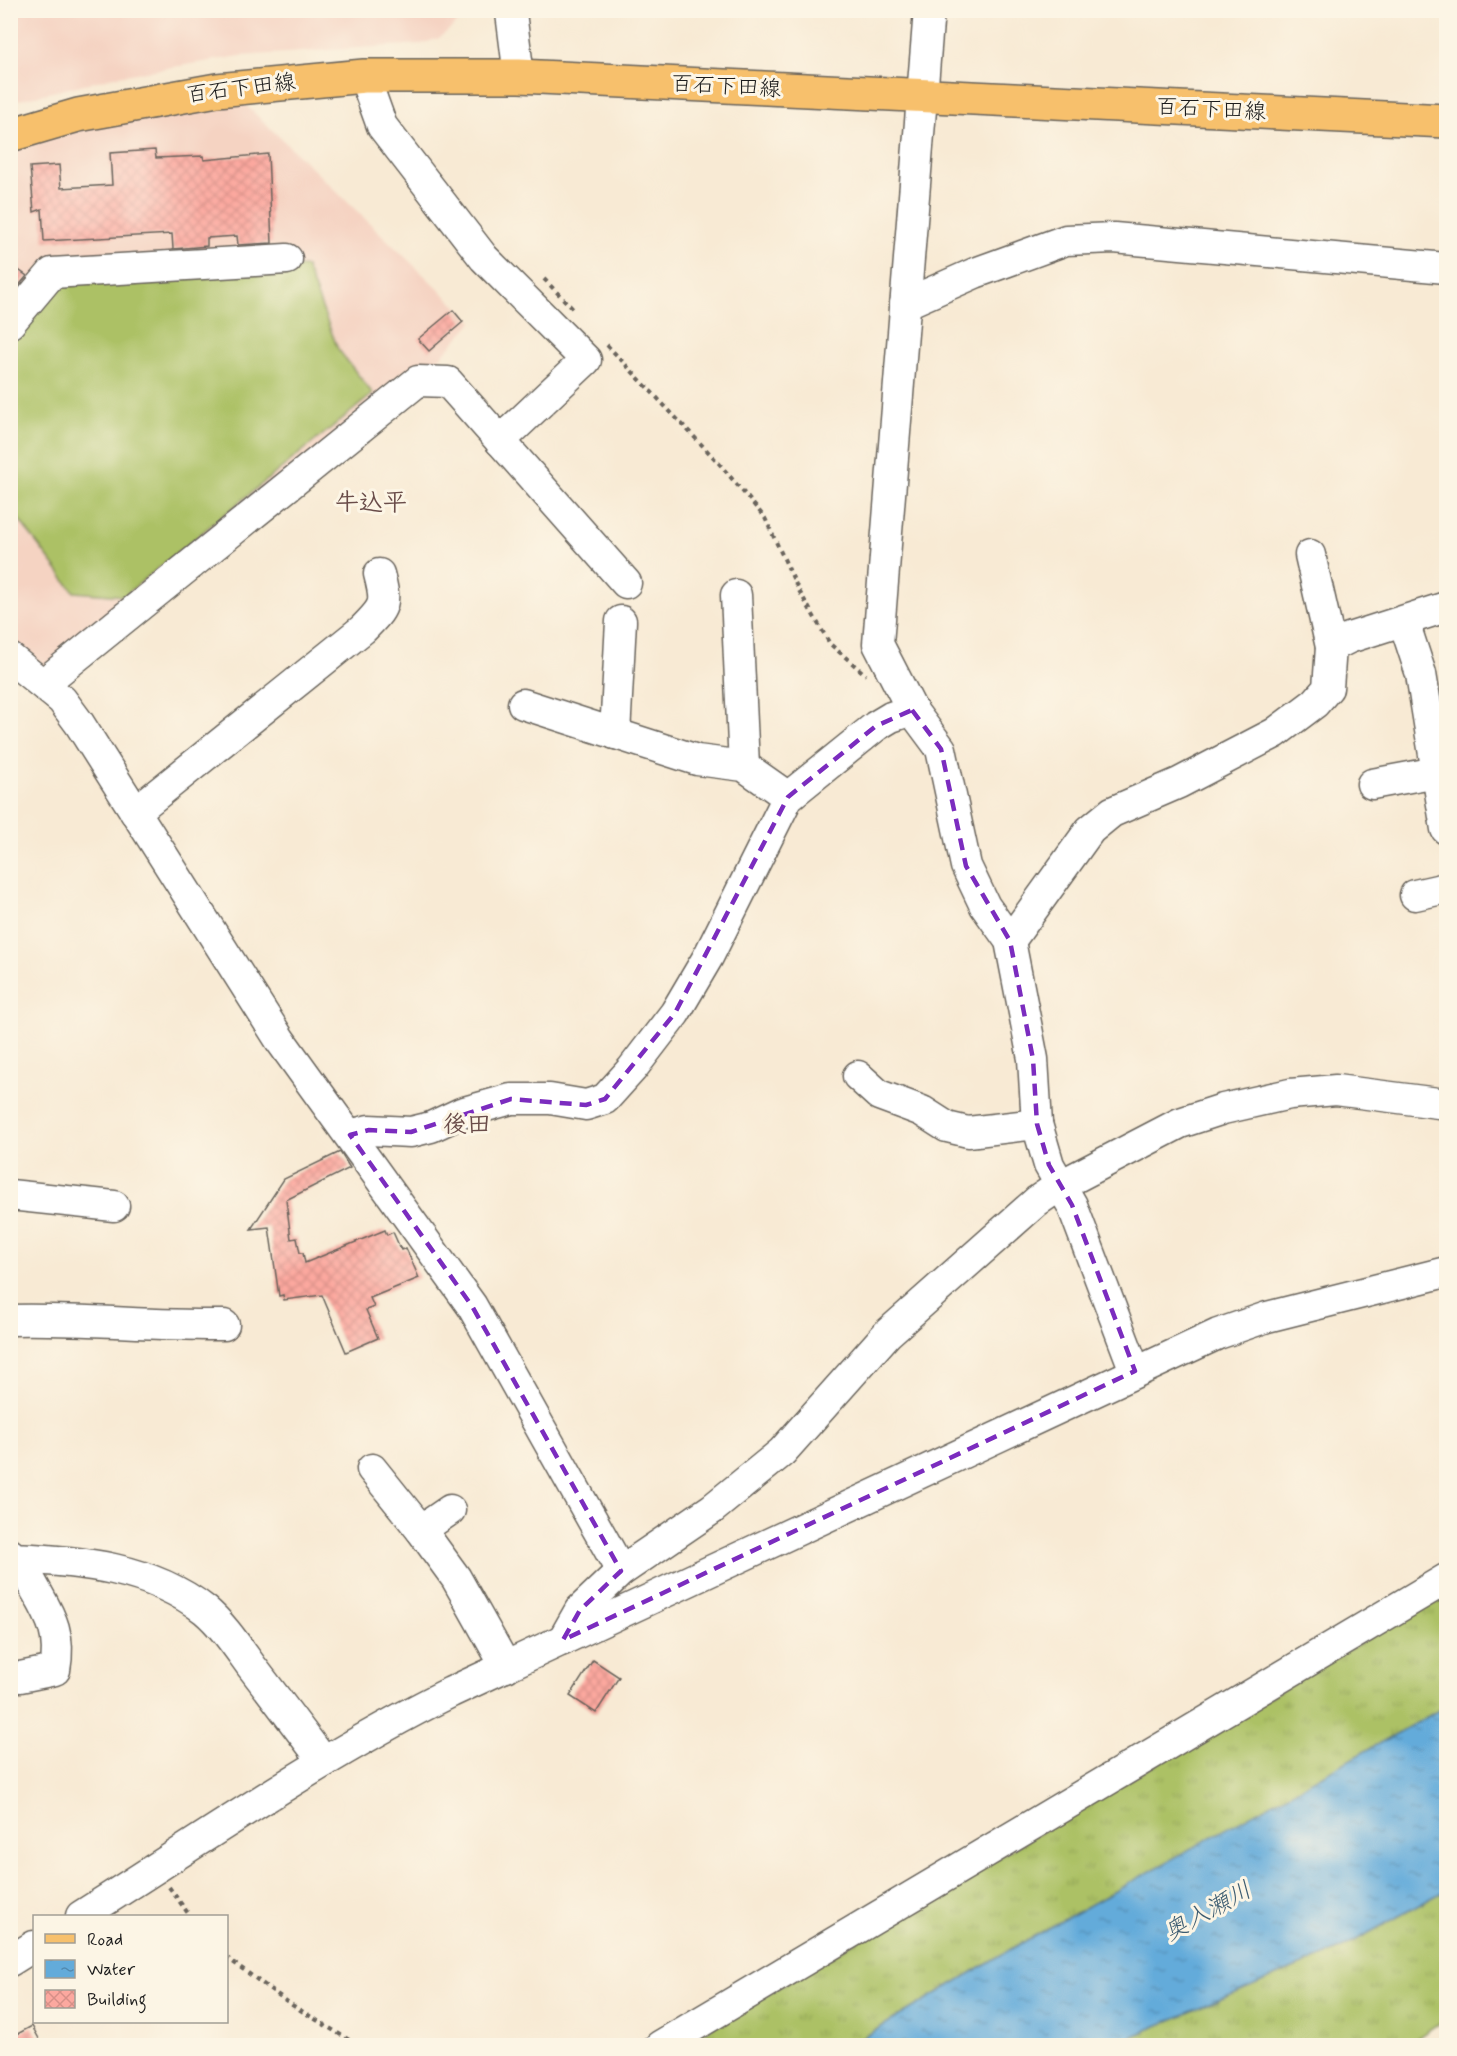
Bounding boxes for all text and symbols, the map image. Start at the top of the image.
street label: 百石下田線 [185,68,297,110]
street label: 百石下田線 [670,70,782,104]
street label: 百石下田線 [1155,93,1267,127]
district label: 牛込平 [335,488,407,519]
district label: 後田 [443,1110,491,1141]
water label: 奥入瀬川 [1159,1875,1257,1949]
legend [33,1915,228,2023]
text: Road [87,1928,123,1952]
text: Water [87,1958,136,1982]
text: Building [87,1988,147,2014]

